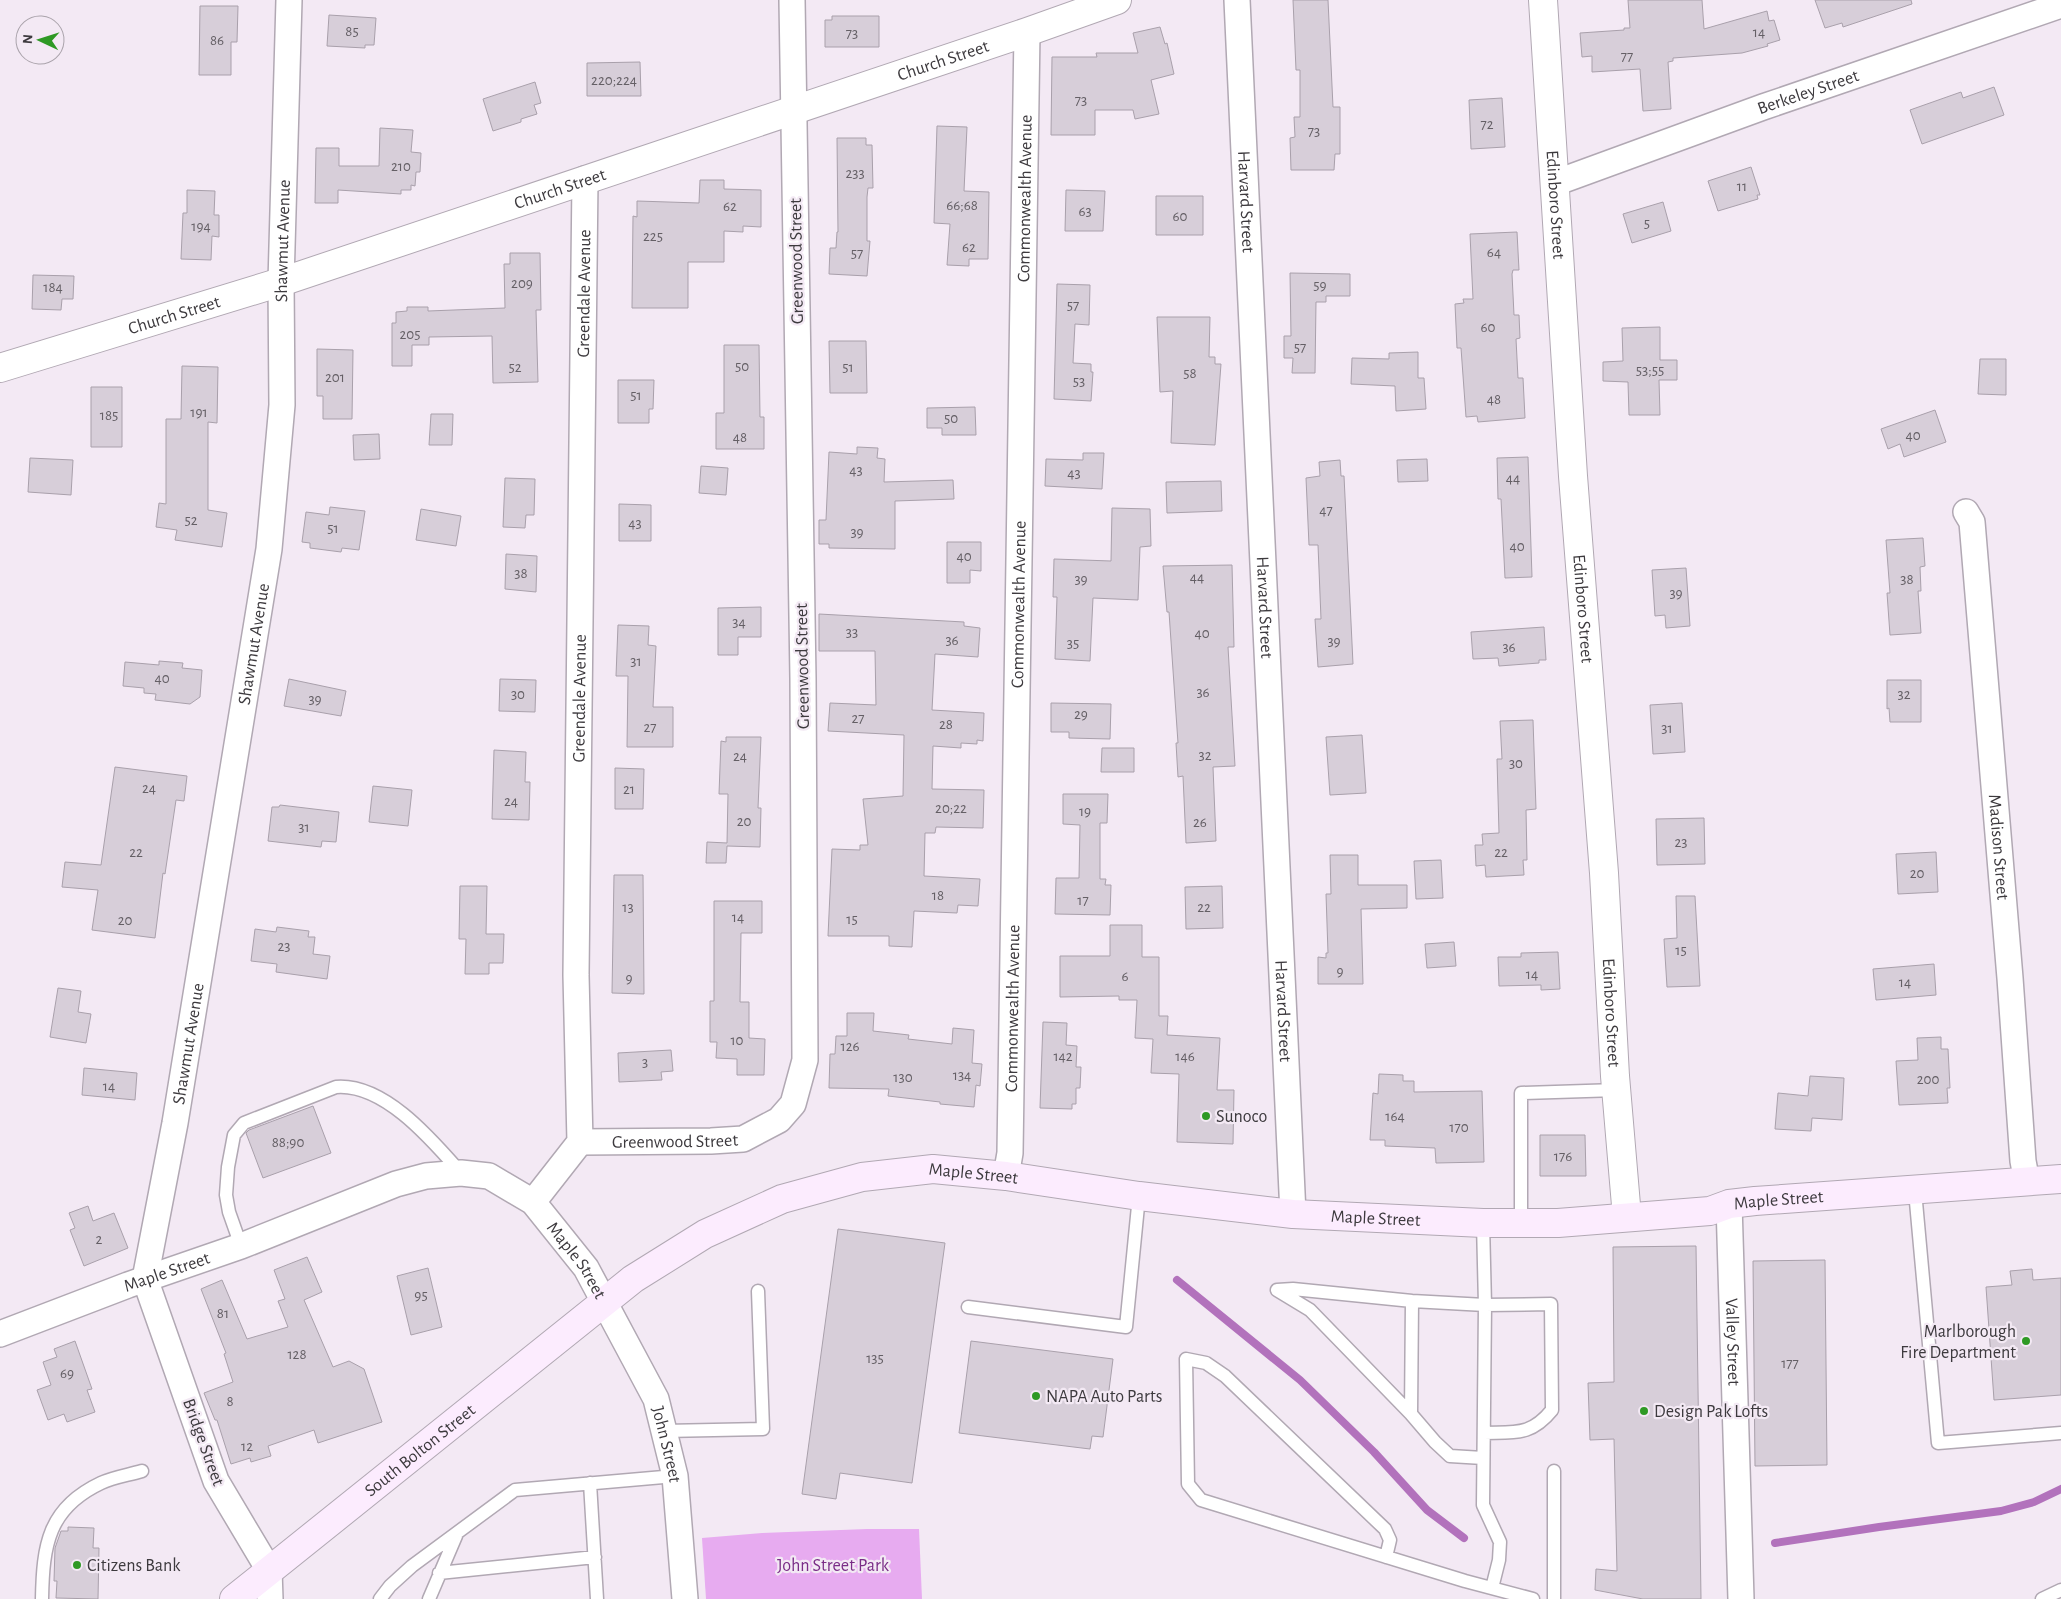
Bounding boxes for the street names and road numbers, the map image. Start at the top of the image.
street label: Church Street [895,37,992,85]
street label: Berkeley Street [1755,67,1861,118]
street label: Commonwealth Avenue [1015,115,1036,282]
street label: Harvard Street [1234,150,1257,254]
street label: Edinboro Street [1542,150,1567,260]
street label: Church Street [512,166,608,213]
street label: Shawmut Avenue [273,179,294,302]
street label: Greenwood Street [787,198,807,324]
street label: Greendale Avenue [575,229,594,357]
street label: Church Street [126,293,223,338]
street label: Commonwealth Avenue [1009,521,1030,688]
street label: Edinboro Street [1569,554,1596,664]
street label: Harvard Street [1253,556,1275,659]
street label: Shawmut Avenue [236,582,273,706]
street label: Greenwood Street [793,603,813,729]
street label: Greendale Avenue [570,634,590,762]
street label: Madison Street [1985,794,2011,901]
street label: Commonwealth Avenue [1003,924,1023,1092]
street label: Edinboro Street [1599,958,1623,1068]
street label: Harvard Street [1271,960,1294,1063]
street label: Shawmut Avenue [170,982,208,1106]
street label: Greenwood Street [612,1131,739,1152]
street label: Maple Street [928,1161,1019,1188]
street label: Maple Street [1733,1188,1824,1213]
street label: Maple Street [1330,1208,1421,1230]
street label: Maple Street [543,1219,609,1302]
street label: Maple Street [122,1249,213,1296]
street label: Valley Street [1722,1298,1743,1386]
street label: Bridge Street [179,1396,227,1489]
street label: South Bolton Street [362,1401,479,1500]
street label: John Street [648,1405,684,1484]

